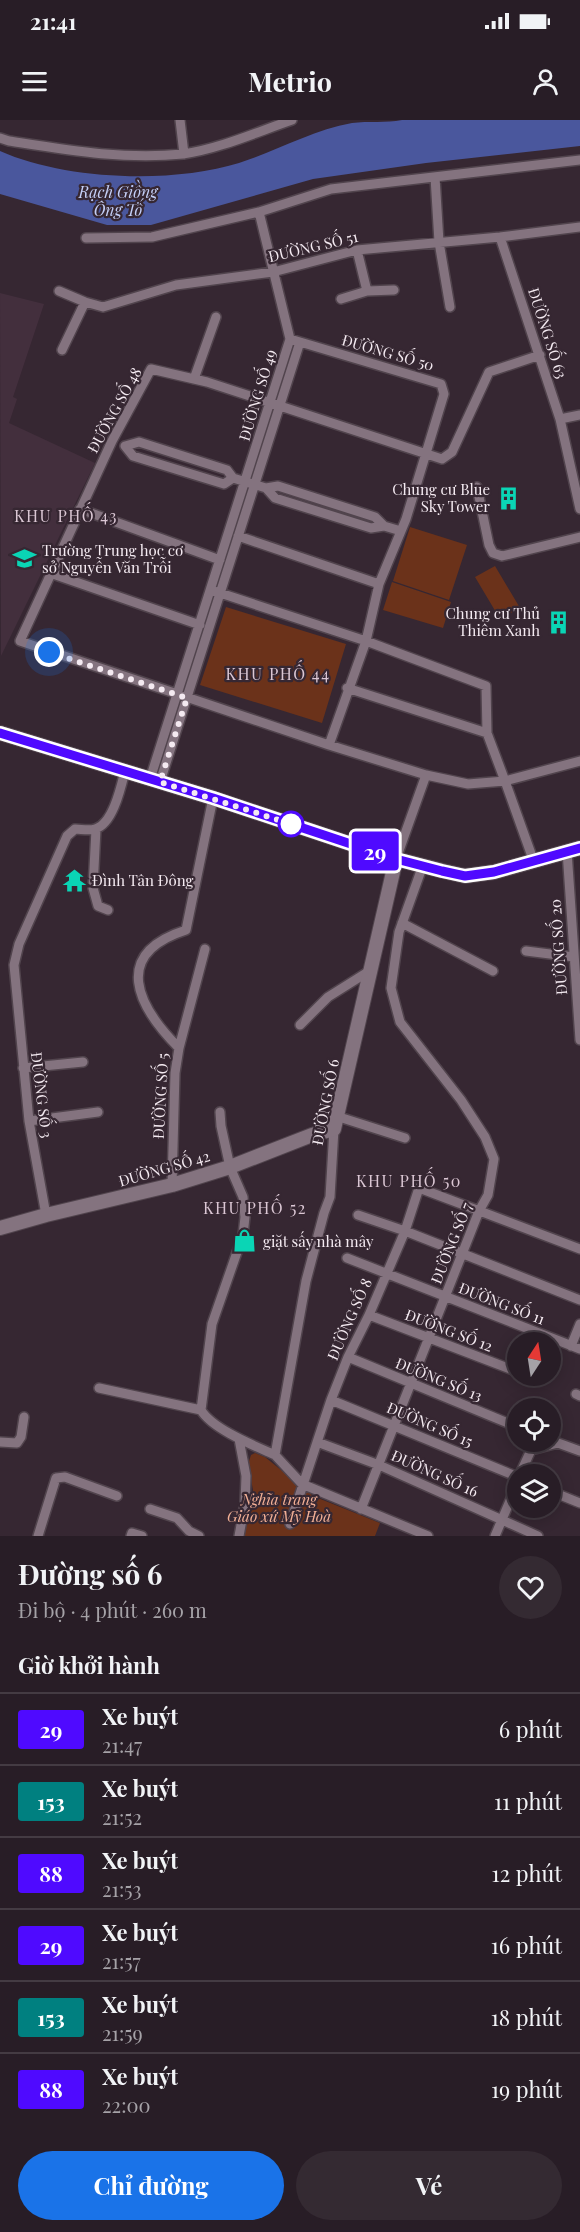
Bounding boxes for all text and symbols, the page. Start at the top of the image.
text: 21:41 [30,6,76,36]
text: Metrio [248,63,332,99]
icon: menu [18,65,51,98]
icon: person [529,65,562,98]
water label: Rạch Giồng Ông Tố [78,179,159,220]
street label: ĐƯỜNG SỐ 51 [266,224,360,266]
street label: ĐƯỜNG SỐ 63 [524,284,574,381]
street label: ĐƯỜNG SỐ 50 [340,327,437,375]
street label: ĐƯỜNG SỐ 49 [232,346,280,443]
street label: ĐƯỜNG SỐ 48 [81,363,146,456]
place label: Chung cư Blue Sky Tower [392,479,490,516]
building icon: Chung cư Blue Sky Tower [495,485,521,511]
district label: KHU PHỐ 43 [14,501,118,526]
place label: Trường Trung học cơ sở Nguyễn Văn Trỗi [42,540,183,577]
school or university icon: Trường Trung học cơ sở Nguyễn Văn Trỗi [11,546,37,572]
place label: Chung cư Thủ Thiêm Xanh [446,603,540,640]
building icon: Chung cư Thủ Thiêm Xanh [545,609,571,635]
your location [34,637,64,667]
district label: KHU PHỐ 44 [225,659,331,684]
unlabelled marker [278,811,304,837]
line badge: 29 [348,832,402,870]
text: 29 [364,837,386,865]
temple icon: Đình Tân Đông [61,867,87,893]
place label: Đình Tân Đông [92,870,194,890]
street label: ĐƯỜNG SỐ 20 [543,898,571,996]
street label: ĐƯỜNG SỐ 3 [27,1051,59,1139]
street label: ĐƯỜNG SỐ 5 [146,1052,172,1139]
street label: ĐƯỜNG SỐ 6 [305,1056,343,1147]
street label: ĐƯỜNG SỐ 42 [115,1143,212,1191]
district label: KHU PHỐ 50 [356,1166,462,1191]
district label: KHU PHỐ 52 [203,1193,307,1218]
street label: ĐƯỜNG SỐ 7 [424,1199,476,1287]
shop icon: giặt sấy nhà mây [232,1228,258,1254]
place label: giặt sấy nhà mây [263,1231,374,1251]
street label: ĐƯỜNG SỐ 8 [320,1274,376,1363]
street label: ĐƯỜNG SỐ 11 [456,1276,549,1329]
street label: ĐƯỜNG SỐ 12 [402,1302,497,1356]
north arrow [507,1332,561,1386]
map controls [507,1332,561,1518]
street label: ĐƯỜNG SỐ 13 [393,1351,486,1406]
street label: ĐƯỜNG SỐ 15 [384,1395,477,1451]
button: locate [507,1398,561,1452]
street label: ĐƯỜNG SỐ 16 [388,1443,483,1501]
button: layers [507,1464,561,1518]
park label: Nghĩa trang Giáo xứ Mỹ Hoà [227,1489,331,1526]
text: Đường số 6 [18,1555,163,1592]
button: heart [499,1556,562,1619]
text: Đi bộ · 4 phút · 260 m [18,1596,207,1623]
text: Giờ khởi hành [18,1650,160,1680]
text: Xe buýt [102,1701,178,1731]
text: 6 phút [499,1714,562,1744]
text: 29 [40,1715,62,1743]
text: 21:47 [102,1731,142,1758]
text: Xe buýt [102,1773,178,1803]
text: 11 phút [494,1786,562,1816]
text: 153 [37,1787,65,1815]
text: 21:52 [102,1803,142,1830]
text: Xe buýt [102,1845,178,1875]
text: 12 phút [492,1858,562,1888]
text: 88 [39,1859,63,1887]
text: 21:53 [102,1875,142,1902]
text: Xe buýt [102,1917,178,1947]
text: 16 phút [491,1930,562,1960]
text: 29 [40,1931,62,1959]
text: 21:57 [102,1947,141,1974]
text: Xe buýt [102,1989,178,2019]
text: 18 phút [491,2002,562,2032]
text: 153 [37,2003,65,2031]
text: 21:59 [102,2019,143,2046]
text: Xe buýt [102,2061,178,2091]
text: 19 phút [491,2074,562,2104]
text: 88 [39,2075,63,2103]
text: 22:00 [102,2091,150,2118]
button: Chỉ đường [18,2151,284,2220]
button: Vé [296,2151,562,2220]

